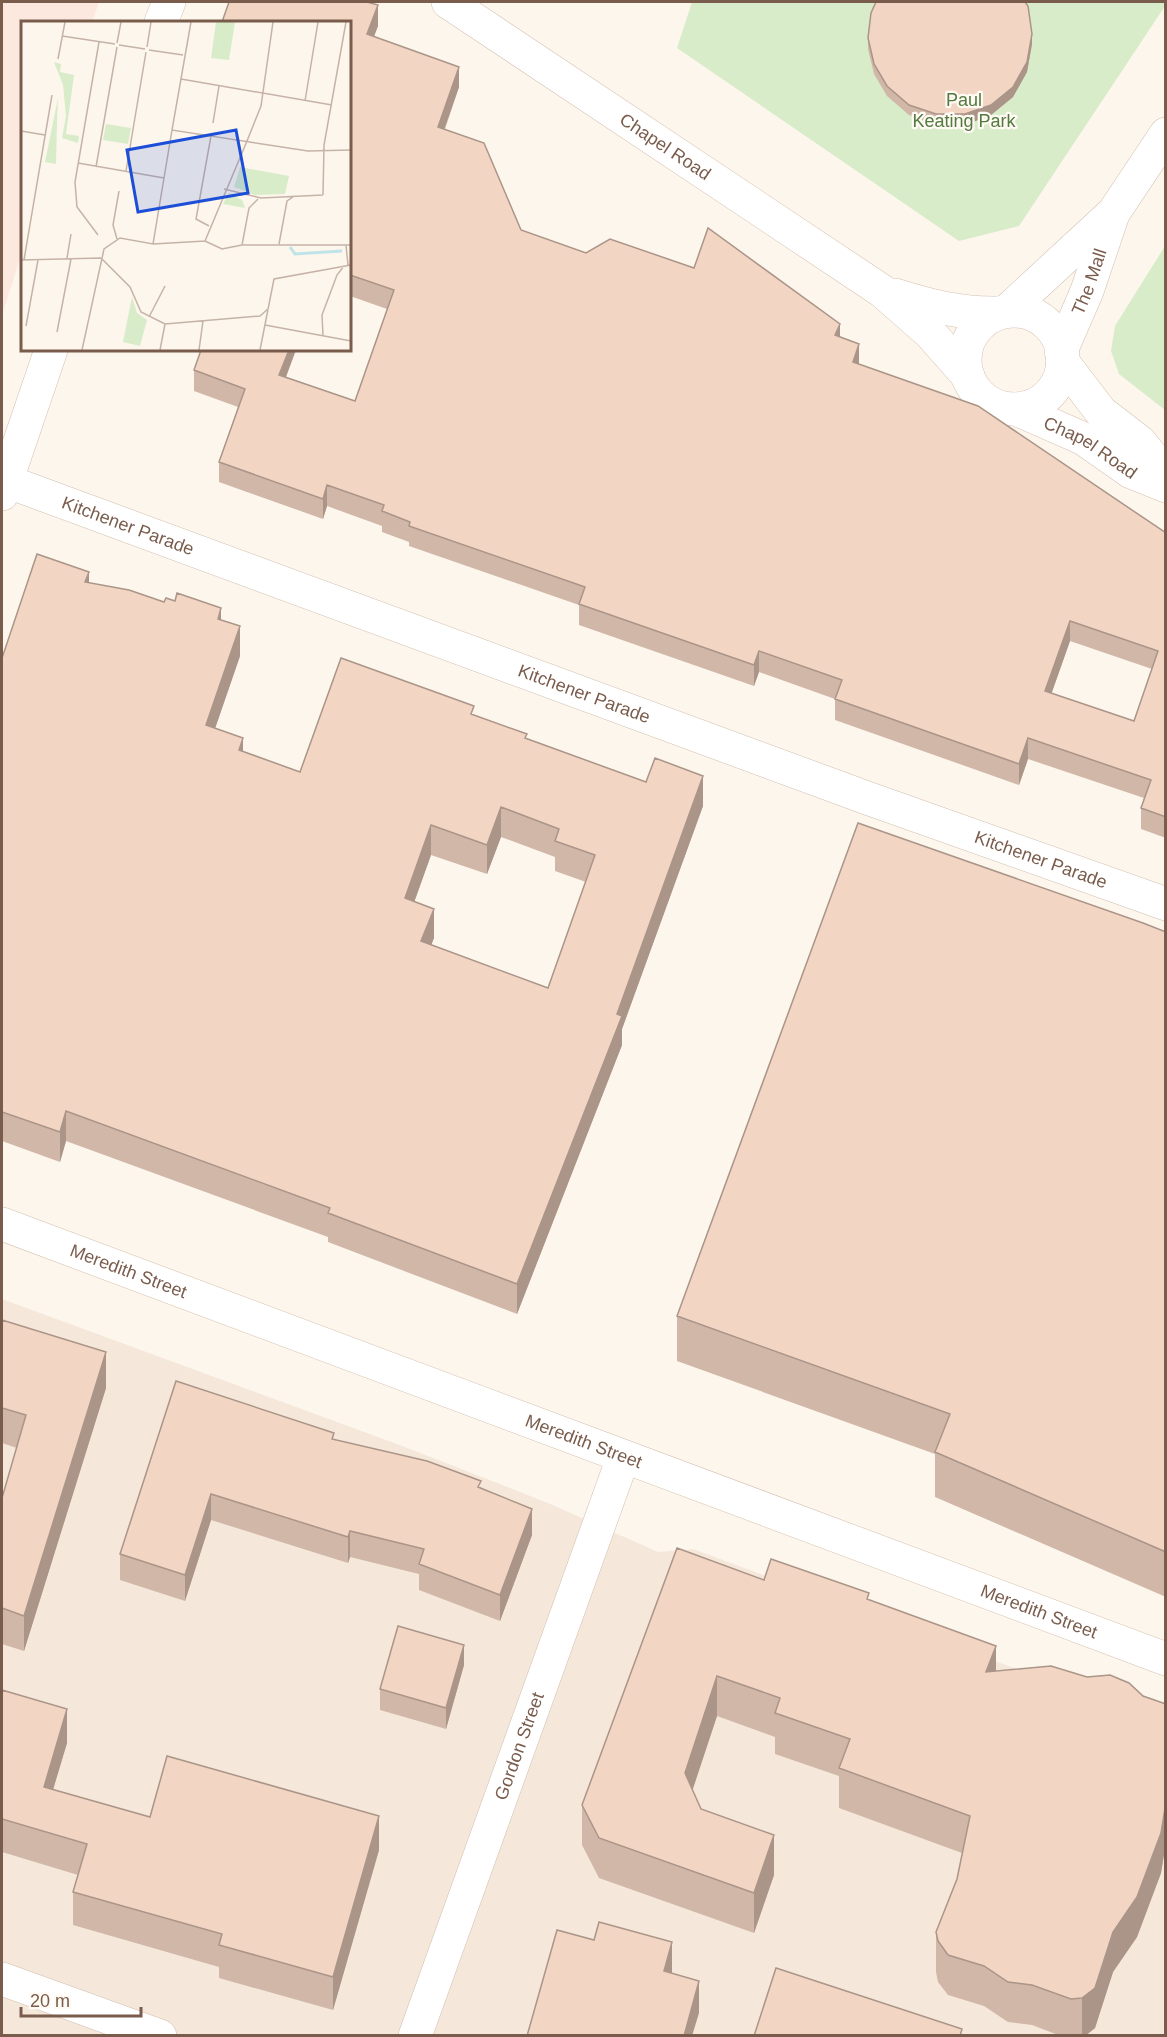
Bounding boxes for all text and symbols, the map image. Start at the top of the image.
inset map [21,21,351,351]
park label: Paul Keating Park [912,90,1017,131]
street label: Chapel Road [616,109,715,184]
street label: The Mall [1068,246,1111,318]
street label: Chapel Road [1041,413,1141,483]
street label: Kitchener Parade [59,492,197,559]
street label: Kitchener Parade [515,660,653,727]
street label: Kitchener Parade [972,827,1110,892]
street label: Meredith Street [67,1240,190,1302]
street label: Meredith Street [523,1410,645,1472]
street label: Meredith Street [978,1581,1100,1642]
street label: Gordon Street [491,1690,548,1803]
scale bar [21,1980,141,2018]
text: 20 m [30,1991,70,2011]

